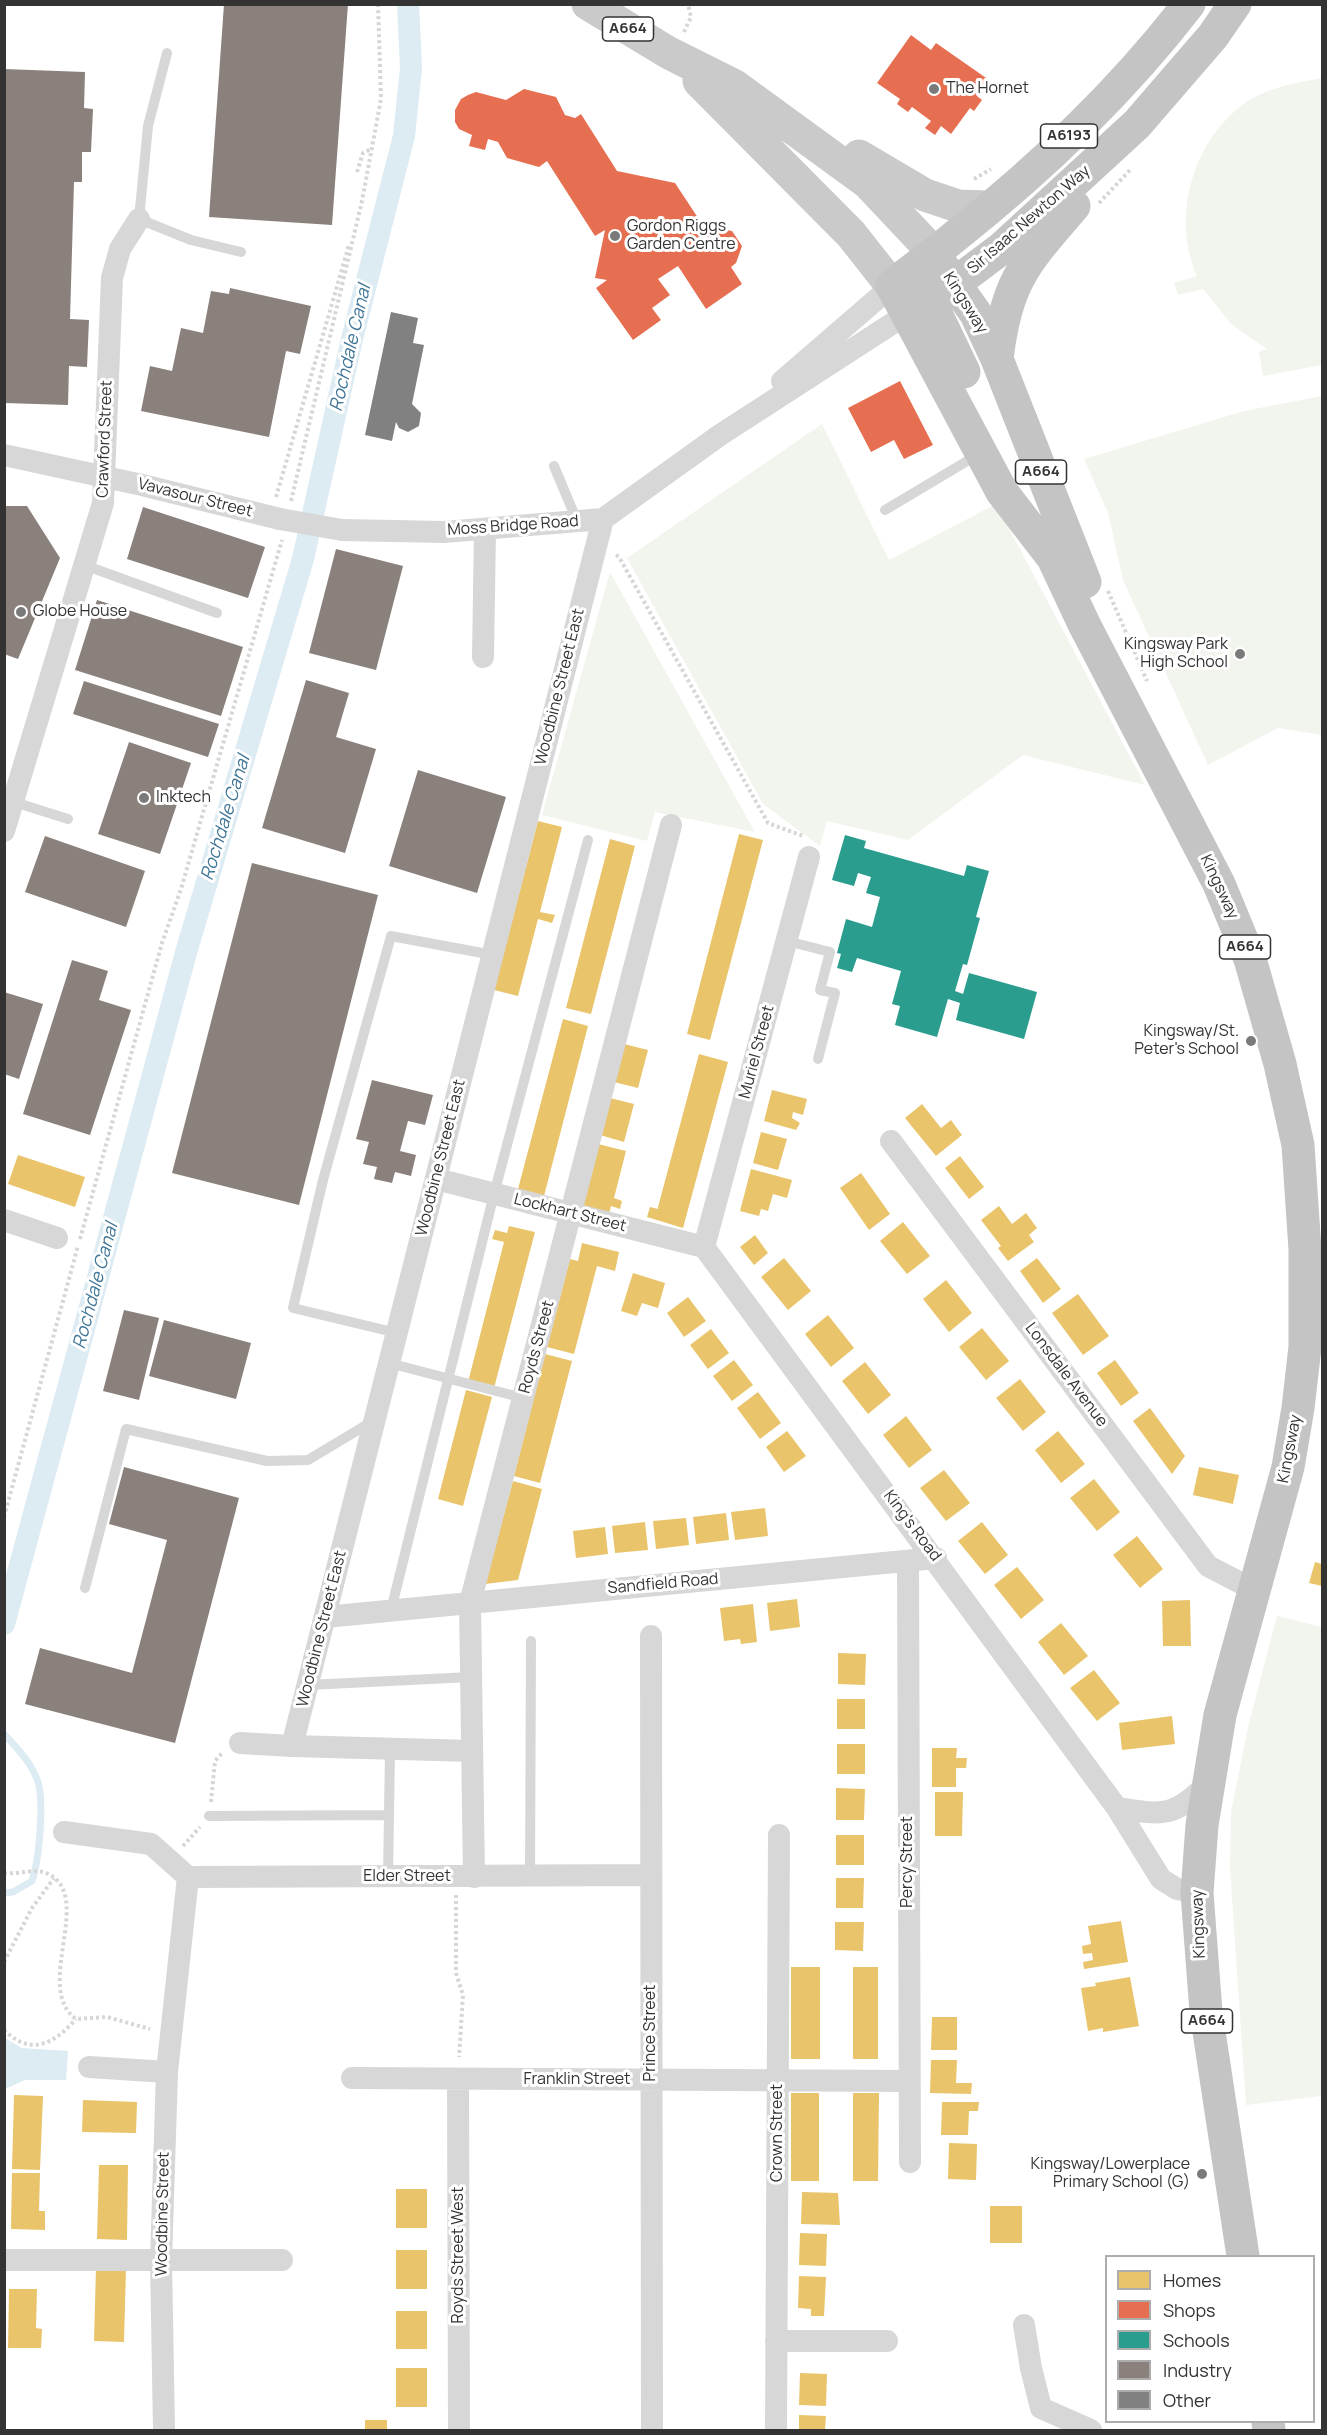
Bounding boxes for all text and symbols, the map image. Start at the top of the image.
road number: A664 [602,17,654,41]
place label: The Hornet [946,79,1029,99]
marker: The Hornet [927,82,941,96]
road number: A6193 [1040,124,1098,148]
street label: Sir Isaac Newton Way [964,162,1094,278]
place label: Gordon Riggs Garden Centre [627,217,736,255]
marker: Gordon Riggs Garden Centre [608,229,622,243]
street label: Kingsway [939,269,991,337]
water label: Rochdale Canal [326,283,376,413]
street label: Crawford Street [93,380,117,498]
road number: A664 [1016,460,1066,484]
street label: Vavasour Street [136,474,254,522]
street label: Moss Bridge Road [447,512,579,540]
place label: Globe House [33,602,127,622]
marker: Globe House [14,605,28,619]
street label: Woodbine Street East [531,607,589,767]
place label: Kingsway Park High School [1124,635,1228,673]
marker: Kingsway Park High School [1233,647,1247,661]
water label: Rochdale Canal [197,753,255,883]
place label: Inktech [156,788,211,808]
marker: Inktech [137,791,151,805]
street label: Kingsway [1196,852,1242,922]
road number: A664 [1220,935,1270,959]
street label: Muriel Street [735,1003,779,1101]
place label: Kingsway/St. Peter's School [1134,1022,1239,1060]
marker: Kingsway/St. Peter's School [1244,1034,1258,1048]
street label: Woodbine Street East [412,1078,470,1238]
street label: Lockhart Street [512,1190,628,1236]
water label: Rochdale Canal [69,1221,123,1351]
street label: Royds Street [515,1298,559,1396]
street label: Lonsdale Avenue [1021,1319,1111,1431]
street label: Kingsway [1274,1413,1306,1485]
street label: King's Road [879,1487,945,1565]
street label: Woodbine Street East [293,1549,351,1709]
street label: Sandfield Road [607,1570,719,1598]
street label: Percy Street [898,1816,918,1908]
street label: Elder Street [363,1867,451,1887]
street label: Kingsway [1188,1889,1210,1959]
street label: Prince Street [641,1985,661,2081]
road number: A664 [1182,2009,1232,2033]
street label: Franklin Street [524,2070,630,2090]
street label: Crown Street [768,2084,788,2182]
street label: Woodbine Street [152,2152,174,2276]
place label: Kingsway/Lowerplace Primary School (G) [1030,2155,1190,2193]
marker: Kingsway/Lowerplace Primary School (G) [1195,2167,1209,2181]
street label: Royds Street West [449,2187,469,2323]
legend [1105,2255,1315,2423]
text: Homes [1163,2268,1221,2292]
text: Shops [1163,2298,1215,2322]
text: Schools [1163,2328,1230,2352]
text: Industry [1163,2358,1232,2382]
text: Other [1163,2388,1211,2412]

